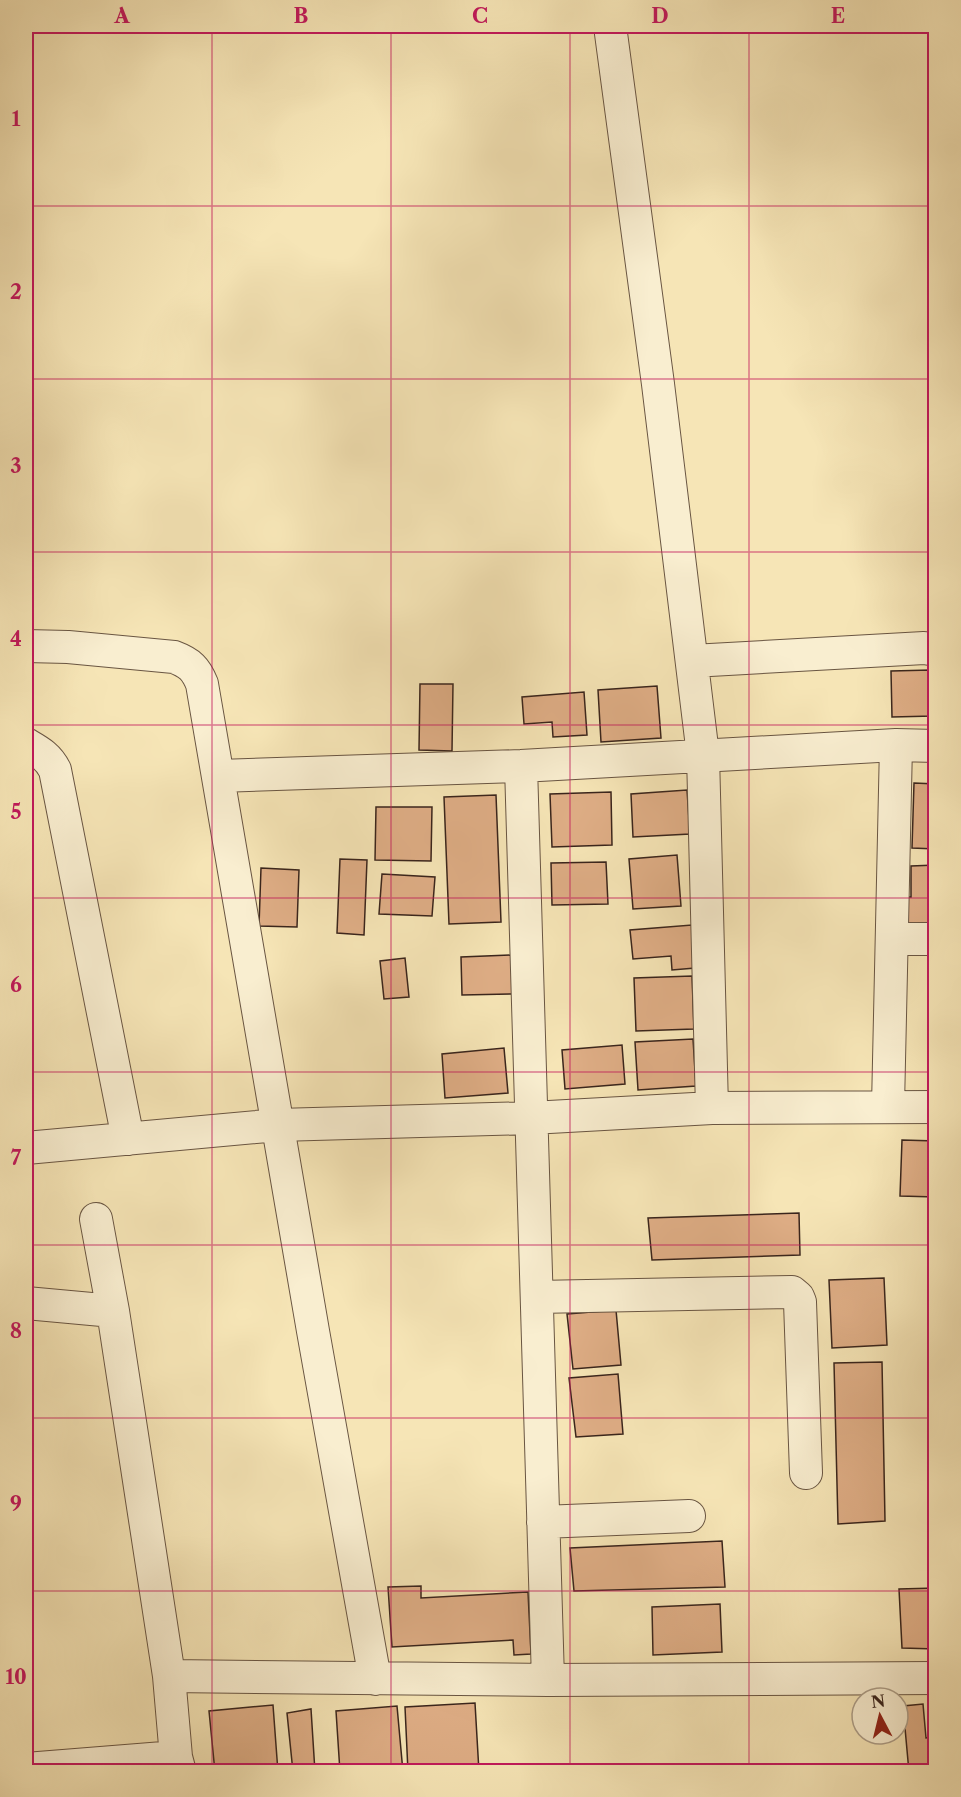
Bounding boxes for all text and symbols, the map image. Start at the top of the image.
text: A [113,4,130,28]
text: B [294,4,309,28]
text: C [472,4,488,28]
text: D [651,4,669,28]
text: E [831,4,845,28]
text: 1 [12,107,21,131]
text: 2 [10,280,22,304]
text: 3 [10,454,22,478]
text: 4 [10,627,22,651]
text: 5 [10,800,22,824]
text: 6 [10,973,22,997]
text: 7 [11,1146,22,1170]
text: 8 [10,1319,22,1343]
text: 9 [10,1492,22,1516]
text: 10 [5,1665,27,1689]
north arrow [850,1686,910,1746]
text: N [870,1690,886,1712]

